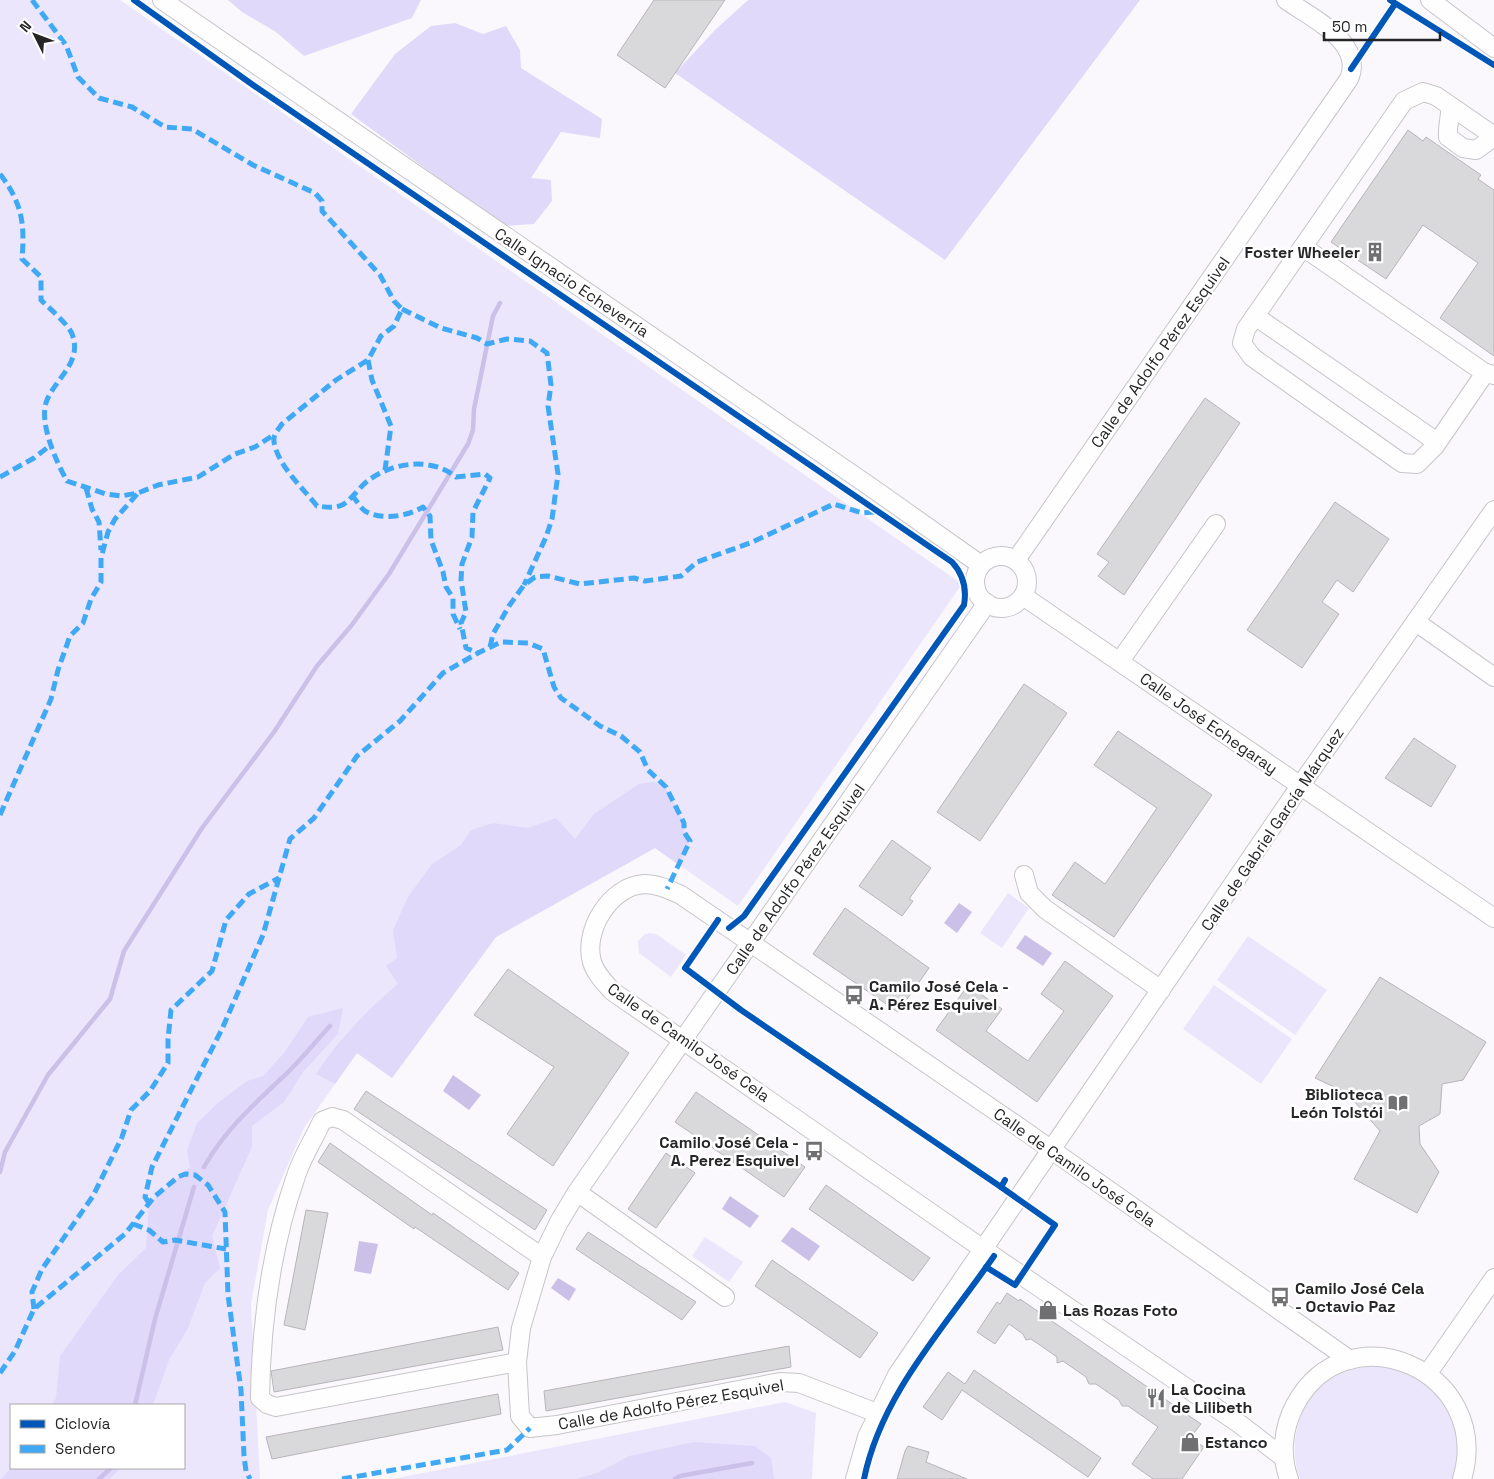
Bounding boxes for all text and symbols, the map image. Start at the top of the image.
north arrow [10,10,60,60]
scale bar [1324,10,1440,42]
text: N [16,17,35,36]
text: 50 m [1332,17,1367,36]
street label: Calle Ignacio Echeverría [490,223,653,342]
building icon: Foster Wheeler [1364,241,1386,263]
place label: Foster Wheeler [1244,242,1360,263]
street label: Calle de Adolfo Pérez Esquivel [1086,253,1235,452]
street label: Calle José Echegaray [1136,668,1282,779]
street label: Calle de Gabriel García Márquez [1196,724,1349,935]
street label: Calle de Adolfo Pérez Esquivel [721,780,870,979]
place label: Camilo José Cela - A. Pérez Esquivel [869,976,1009,1015]
street label: Calle de Camilo José Cela [603,978,774,1107]
bus stop icon: Camilo José Cela - A. Pérez Esquivel [843,984,865,1006]
place label: Biblioteca León Tolstói [1291,1084,1383,1123]
library icon: Biblioteca León Tolstói [1387,1092,1409,1114]
street label: Calle de Camilo José Cela [989,1103,1160,1232]
place label: Camilo José Cela - A. Perez Esquivel [659,1132,799,1171]
bus stop icon: Camilo José Cela - A. Perez Esquivel [803,1140,825,1162]
place label: Camilo José Cela - Octavio Paz [1295,1278,1424,1317]
bus stop icon: Camilo José Cela - Octavio Paz [1269,1286,1291,1308]
shop icon: Las Rozas Foto [1037,1299,1059,1321]
place label: Las Rozas Foto [1063,1300,1178,1321]
street label: Calle de Adolfo Pérez Esquivel [557,1374,786,1435]
place label: La Cocina de Lilibeth [1171,1379,1252,1418]
restaurant icon: La Cocina de Lilibeth [1145,1387,1167,1409]
legend [10,1404,185,1469]
text: Ciclovía [55,1414,111,1433]
shop icon: Estanco [1179,1431,1201,1453]
place label: Estanco [1205,1432,1268,1453]
text: Sendero [55,1439,115,1458]

